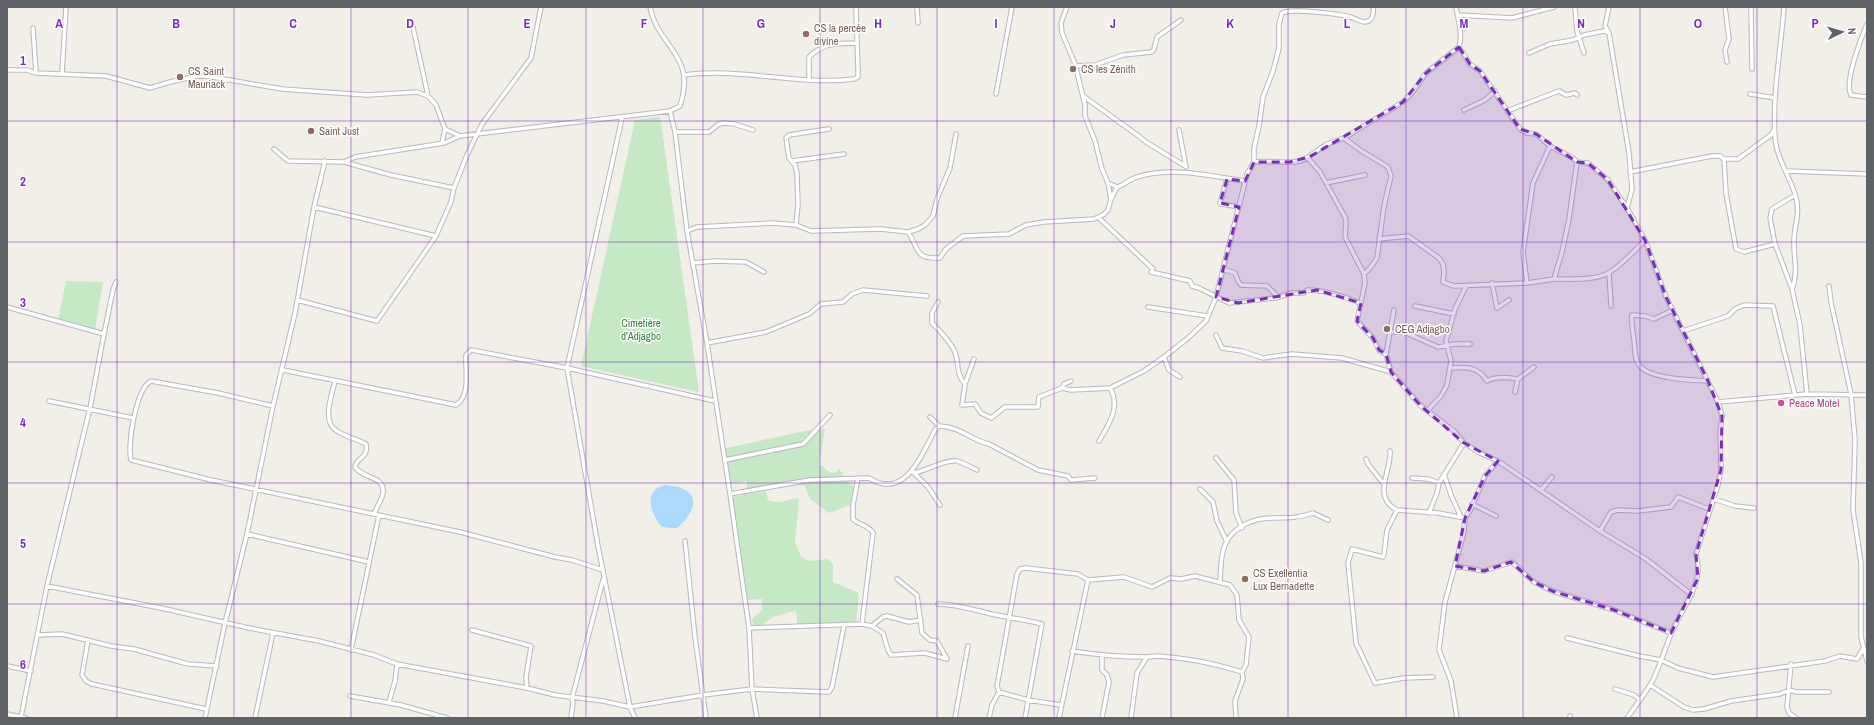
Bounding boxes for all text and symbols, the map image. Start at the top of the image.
north arrow [1822,12,1862,52]
text: A [55,15,63,32]
text: B [172,15,180,32]
text: C [289,15,297,32]
text: D [406,15,414,32]
text: E [523,15,531,32]
text: F [641,15,648,32]
text: G [757,15,765,32]
text: H [874,15,882,32]
text: I [995,15,998,32]
text: J [1110,15,1116,32]
text: K [1226,15,1234,32]
text: L [1344,15,1351,32]
text: M [1460,15,1469,32]
text: N [1577,15,1585,32]
text: O [1694,15,1702,32]
text: P [1811,15,1819,32]
place label: CS la percée divine [814,21,866,48]
text: N [1845,27,1859,35]
marker: CS la percée divine [801,29,811,39]
text: 1 [20,52,26,69]
place label: CS les Zénith [1081,62,1136,76]
place label: CS Saint Mauriack [188,64,226,91]
marker: CS les Zénith [1068,64,1078,74]
marker: CS Saint Mauriack [175,72,185,82]
place label: Saint Just [319,124,360,138]
marker: Saint Just [306,126,316,136]
text: 2 [20,173,26,190]
text: 3 [20,294,26,311]
park label: Cimetière d'Adjagbo [621,316,661,343]
place label: CEG Adjagbo [1395,322,1450,336]
marker: CEG Adjagbo [1382,324,1392,334]
place label: Peace Motel [1789,396,1839,410]
marker: Peace Motel [1776,398,1786,408]
text: 4 [20,414,26,431]
text: 5 [20,535,26,552]
place label: CS Exellentia Lux Bernadette [1253,566,1314,593]
marker: CS Exellentia Lux Bernadette [1240,574,1250,584]
text: 6 [20,656,26,673]

